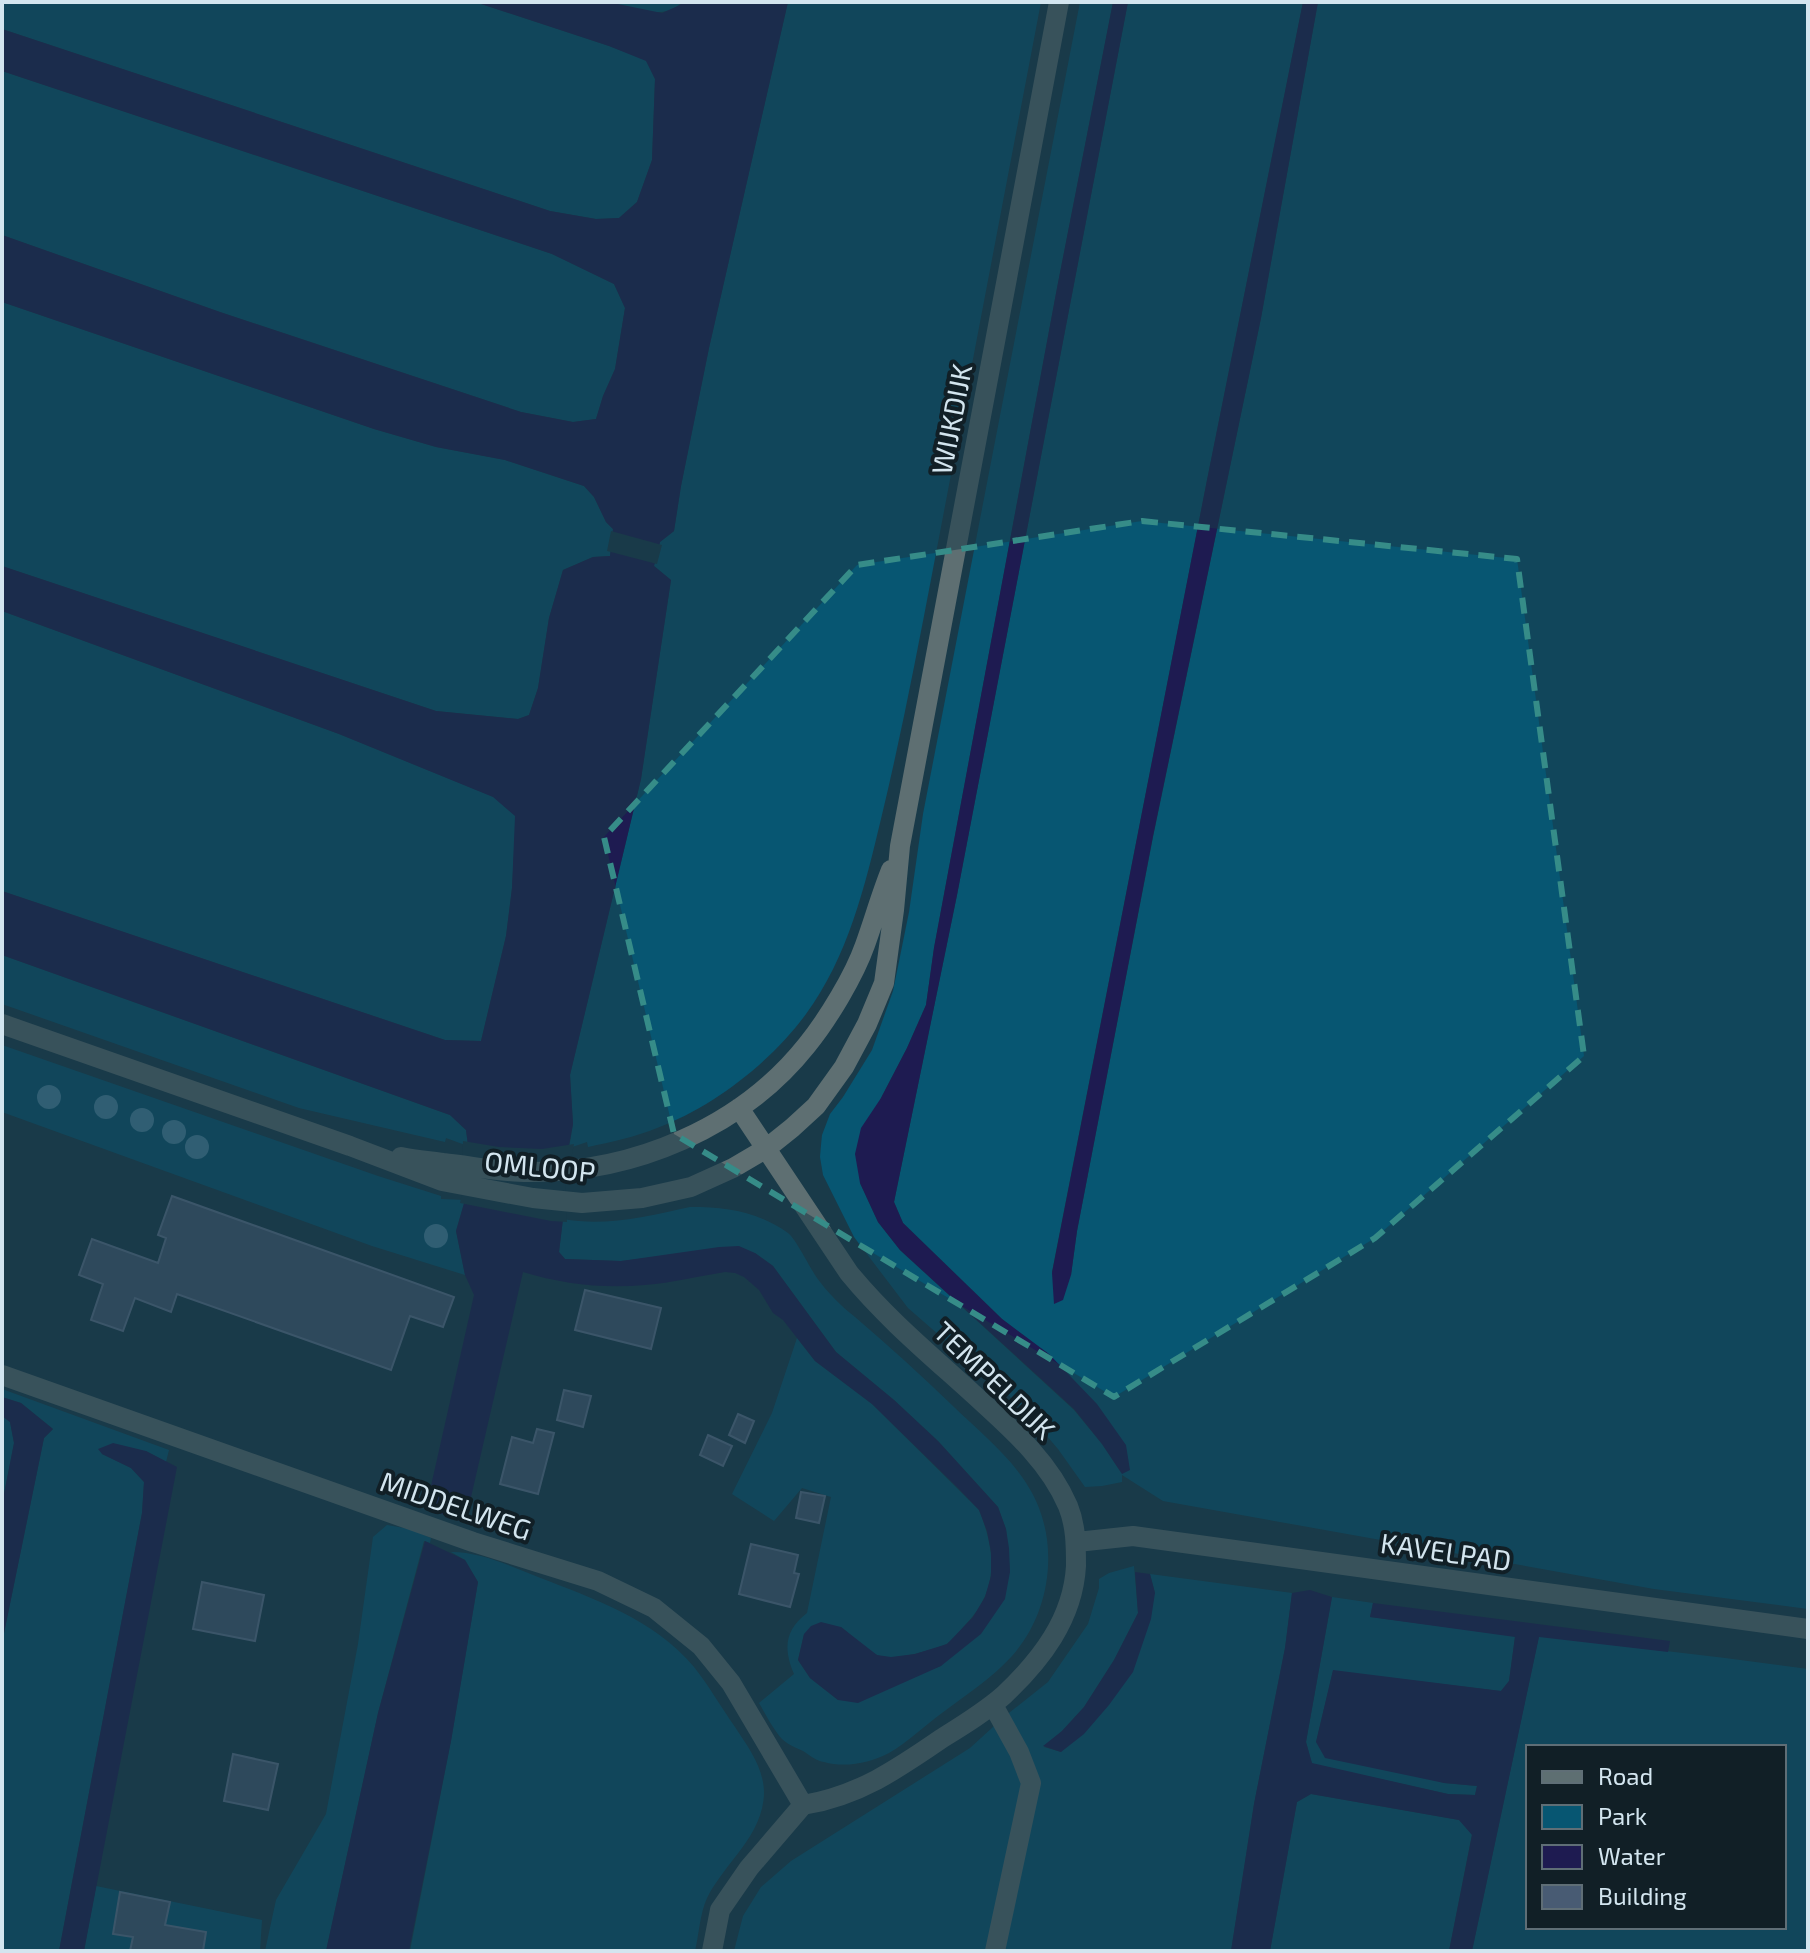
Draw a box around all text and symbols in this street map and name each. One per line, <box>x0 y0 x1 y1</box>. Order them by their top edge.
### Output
street label: WIJKDIJK <box>924 360 978 477</box>
street label: OMLOOP <box>483 1143 597 1189</box>
street label: TEMPELDIJK <box>927 1314 1063 1446</box>
street label: MIDDELWEG <box>376 1463 536 1547</box>
street label: KAVELPAD <box>1378 1525 1514 1577</box>
legend <box>1526 1745 1786 1929</box>
text: Road <box>1598 1761 1653 1790</box>
text: Park <box>1598 1801 1647 1830</box>
text: Water <box>1598 1841 1666 1870</box>
text: Building <box>1598 1881 1687 1910</box>

